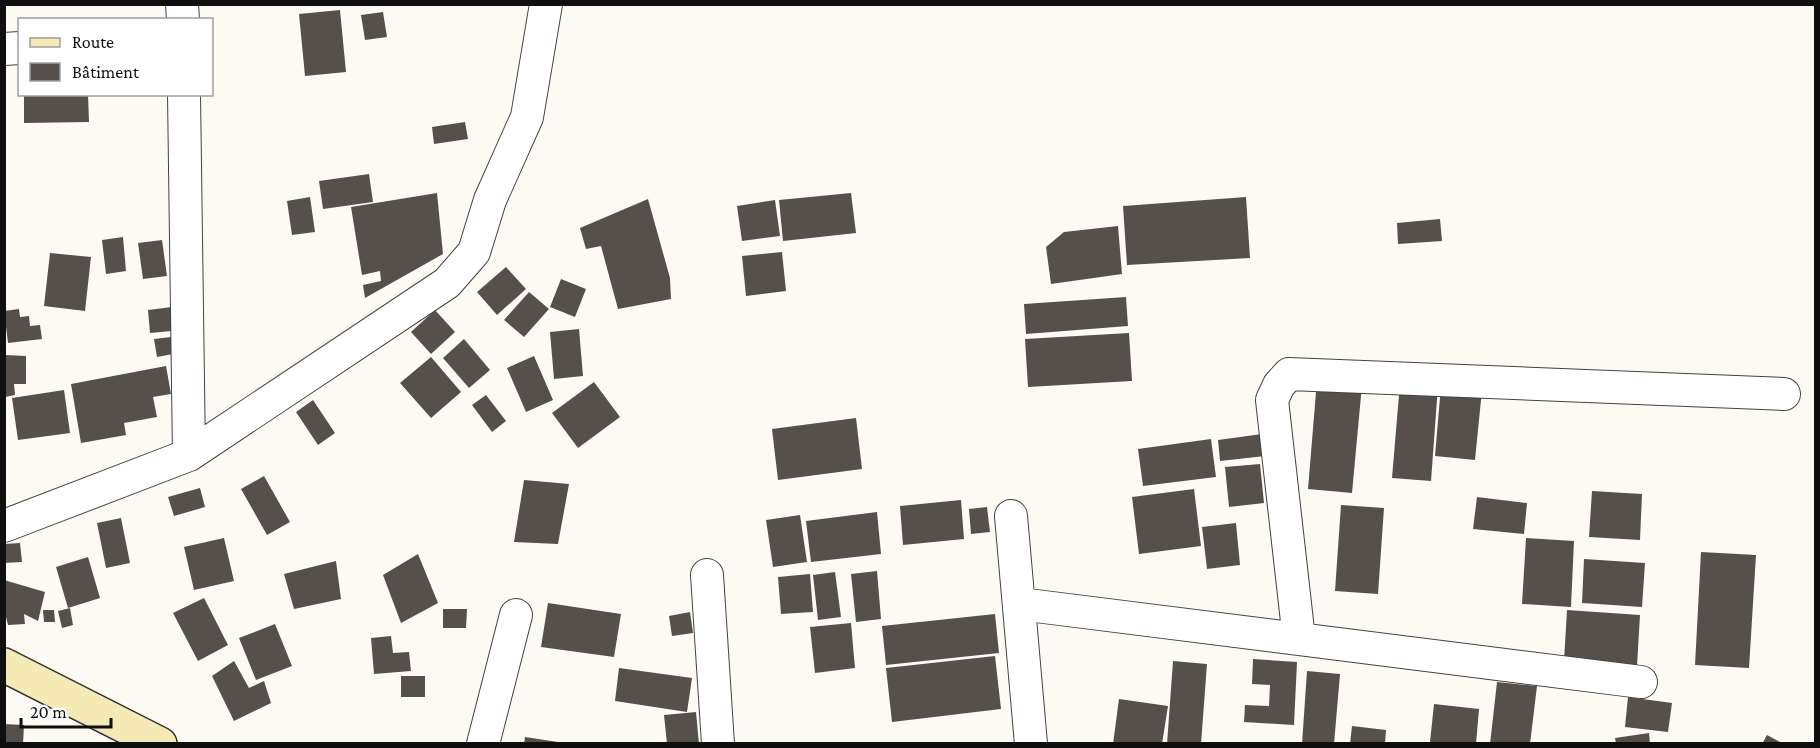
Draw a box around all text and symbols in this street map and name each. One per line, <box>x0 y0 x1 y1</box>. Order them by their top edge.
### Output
legend <box>18 18 213 96</box>
text: Route <box>72 32 114 52</box>
text: Bâtiment <box>72 62 140 82</box>
scale bar <box>21 691 111 729</box>
text: 20 m <box>30 702 67 722</box>

